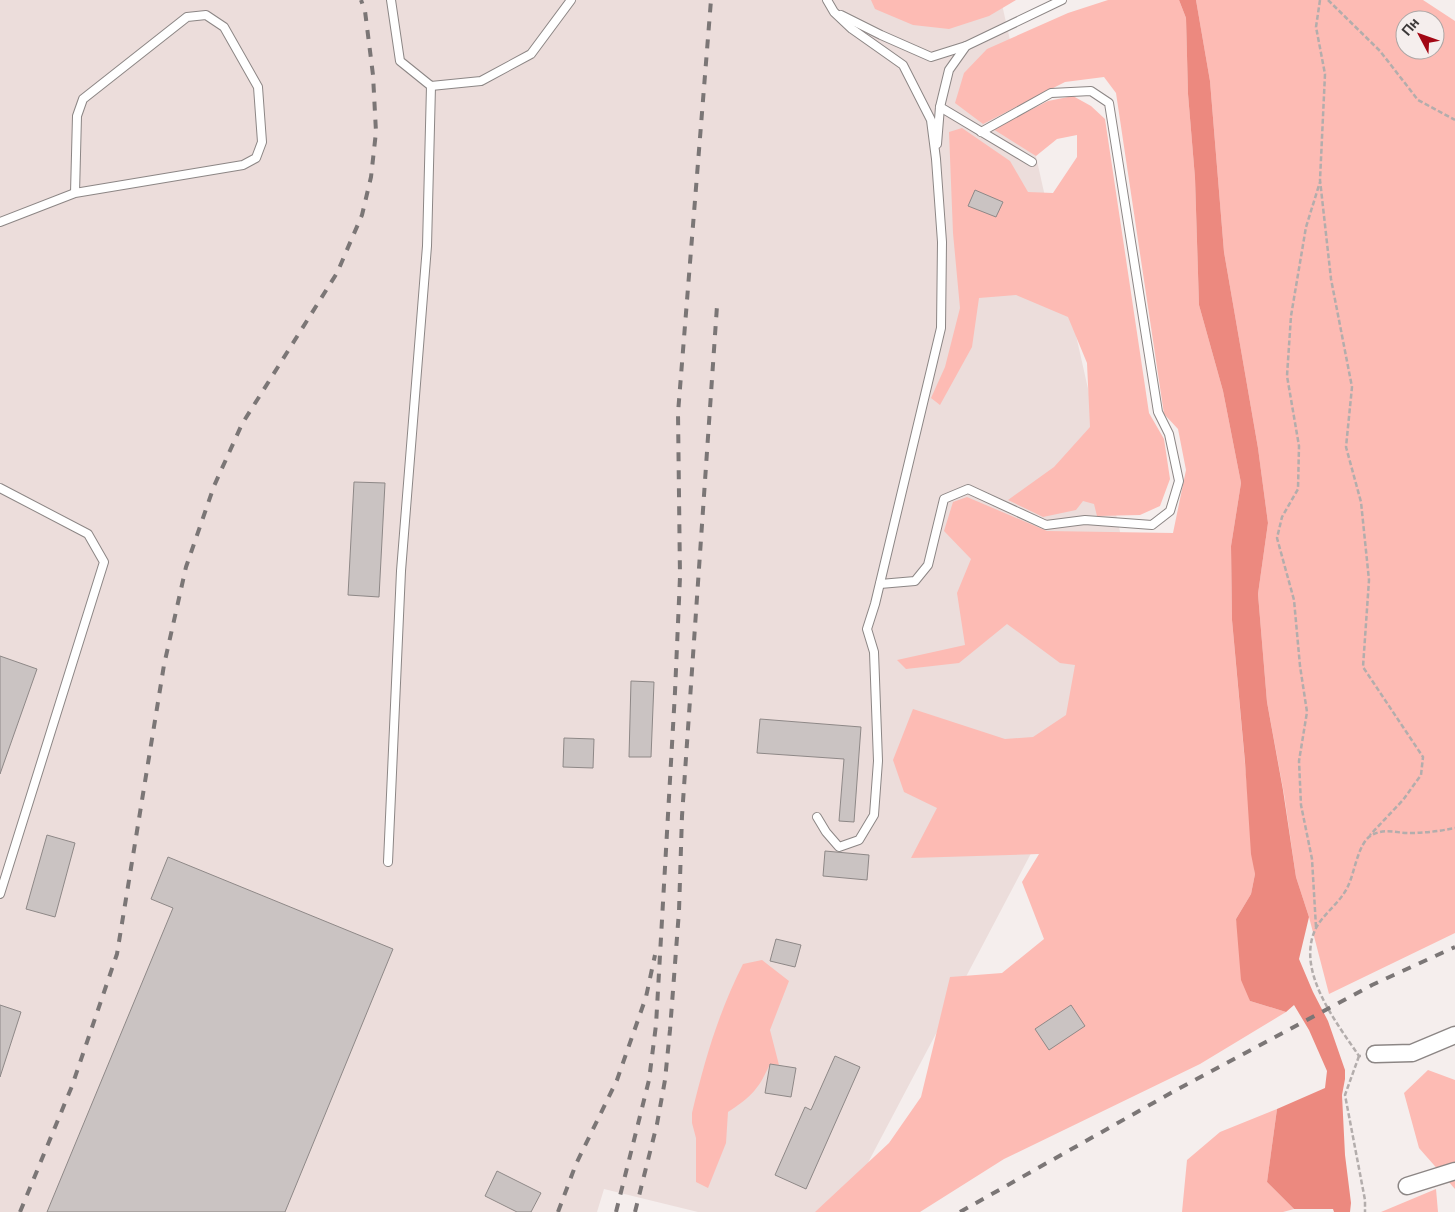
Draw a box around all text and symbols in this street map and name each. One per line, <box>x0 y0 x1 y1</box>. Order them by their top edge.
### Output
north arrow <box>1395 10 1445 60</box>
text: Пн <box>1398 14 1422 39</box>

